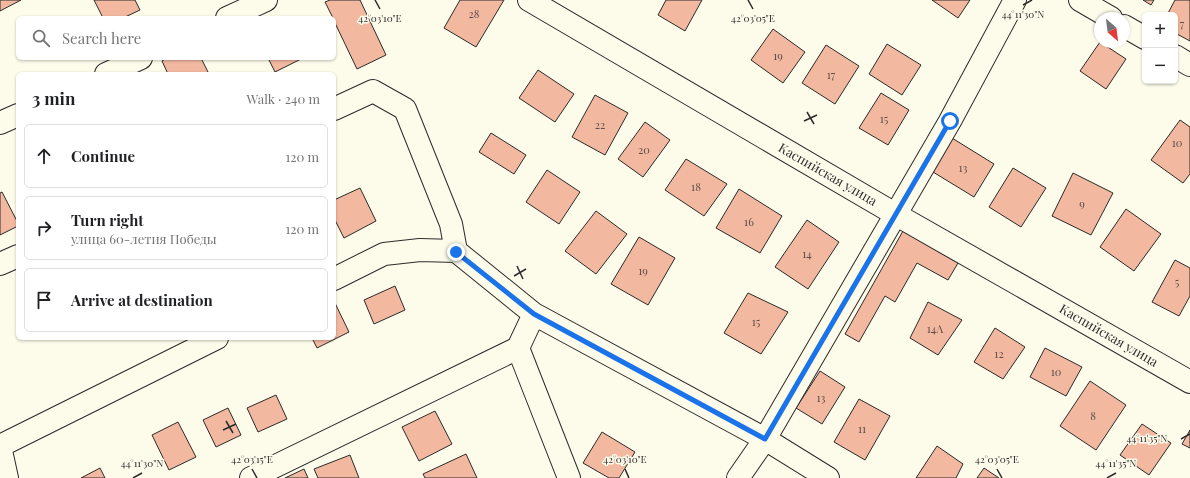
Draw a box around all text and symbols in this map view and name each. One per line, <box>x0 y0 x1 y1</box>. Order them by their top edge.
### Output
house number: 28 <box>469 6 480 21</box>
text: 44°11'30"N <box>1002 7 1044 21</box>
text: 42°03'10"E <box>358 11 402 25</box>
text: 42°03'05"E <box>731 11 775 25</box>
north arrow <box>1094 12 1130 48</box>
map controls <box>1142 12 1178 84</box>
button: + <box>1142 12 1178 48</box>
search box <box>16 16 336 60</box>
house number: 7 <box>1180 16 1185 31</box>
icon: search <box>30 27 52 49</box>
text: Search here <box>62 28 141 48</box>
house number: 19 <box>773 48 783 63</box>
button: − <box>1142 48 1178 84</box>
house number: 17 <box>827 67 836 82</box>
text: 3 min <box>32 87 75 109</box>
text: Walk · 240 m <box>247 90 320 107</box>
house number: 15 <box>880 111 889 126</box>
route start <box>941 112 959 130</box>
house number: 22 <box>595 117 605 132</box>
house number: 10 <box>1172 135 1183 150</box>
street label: Каспийская улица <box>776 138 881 209</box>
house number: 20 <box>638 142 650 157</box>
icon: ahead <box>33 145 55 167</box>
text: Continue <box>71 146 135 166</box>
text: 120 m <box>285 148 319 165</box>
house number: 13 <box>959 160 967 175</box>
house number: 18 <box>691 179 701 194</box>
house number: 9 <box>1079 196 1085 211</box>
text: Turn right <box>71 210 144 230</box>
house number: 16 <box>744 214 754 229</box>
icon: right <box>33 217 55 239</box>
text: 120 m <box>285 220 319 237</box>
text: улица 60-летия Победы <box>71 230 217 247</box>
route end <box>447 243 465 261</box>
house number: 14 <box>802 246 812 261</box>
house number: 19 <box>638 263 648 278</box>
house number: 5 <box>1175 274 1180 289</box>
icon: arrive <box>33 289 55 311</box>
text: Arrive at destination <box>71 290 213 310</box>
street label: Каспийская улица <box>1057 299 1162 370</box>
house number: 15 <box>752 314 761 329</box>
house number: 14А <box>927 321 943 336</box>
house number: 12 <box>994 346 1004 361</box>
house number: 10 <box>1051 364 1062 379</box>
house number: 13 <box>817 390 825 405</box>
house number: 8 <box>1090 408 1096 423</box>
house number: 11 <box>858 421 866 436</box>
text: 44°11'35"N <box>1127 431 1167 445</box>
text: 42°03'15"E <box>231 452 273 466</box>
text: 42°03'10"E <box>603 452 647 466</box>
text: 42°03'05"E <box>975 452 1019 466</box>
text: 44°11'30"N <box>121 456 163 470</box>
text: 44°11'35"N <box>1096 456 1136 470</box>

